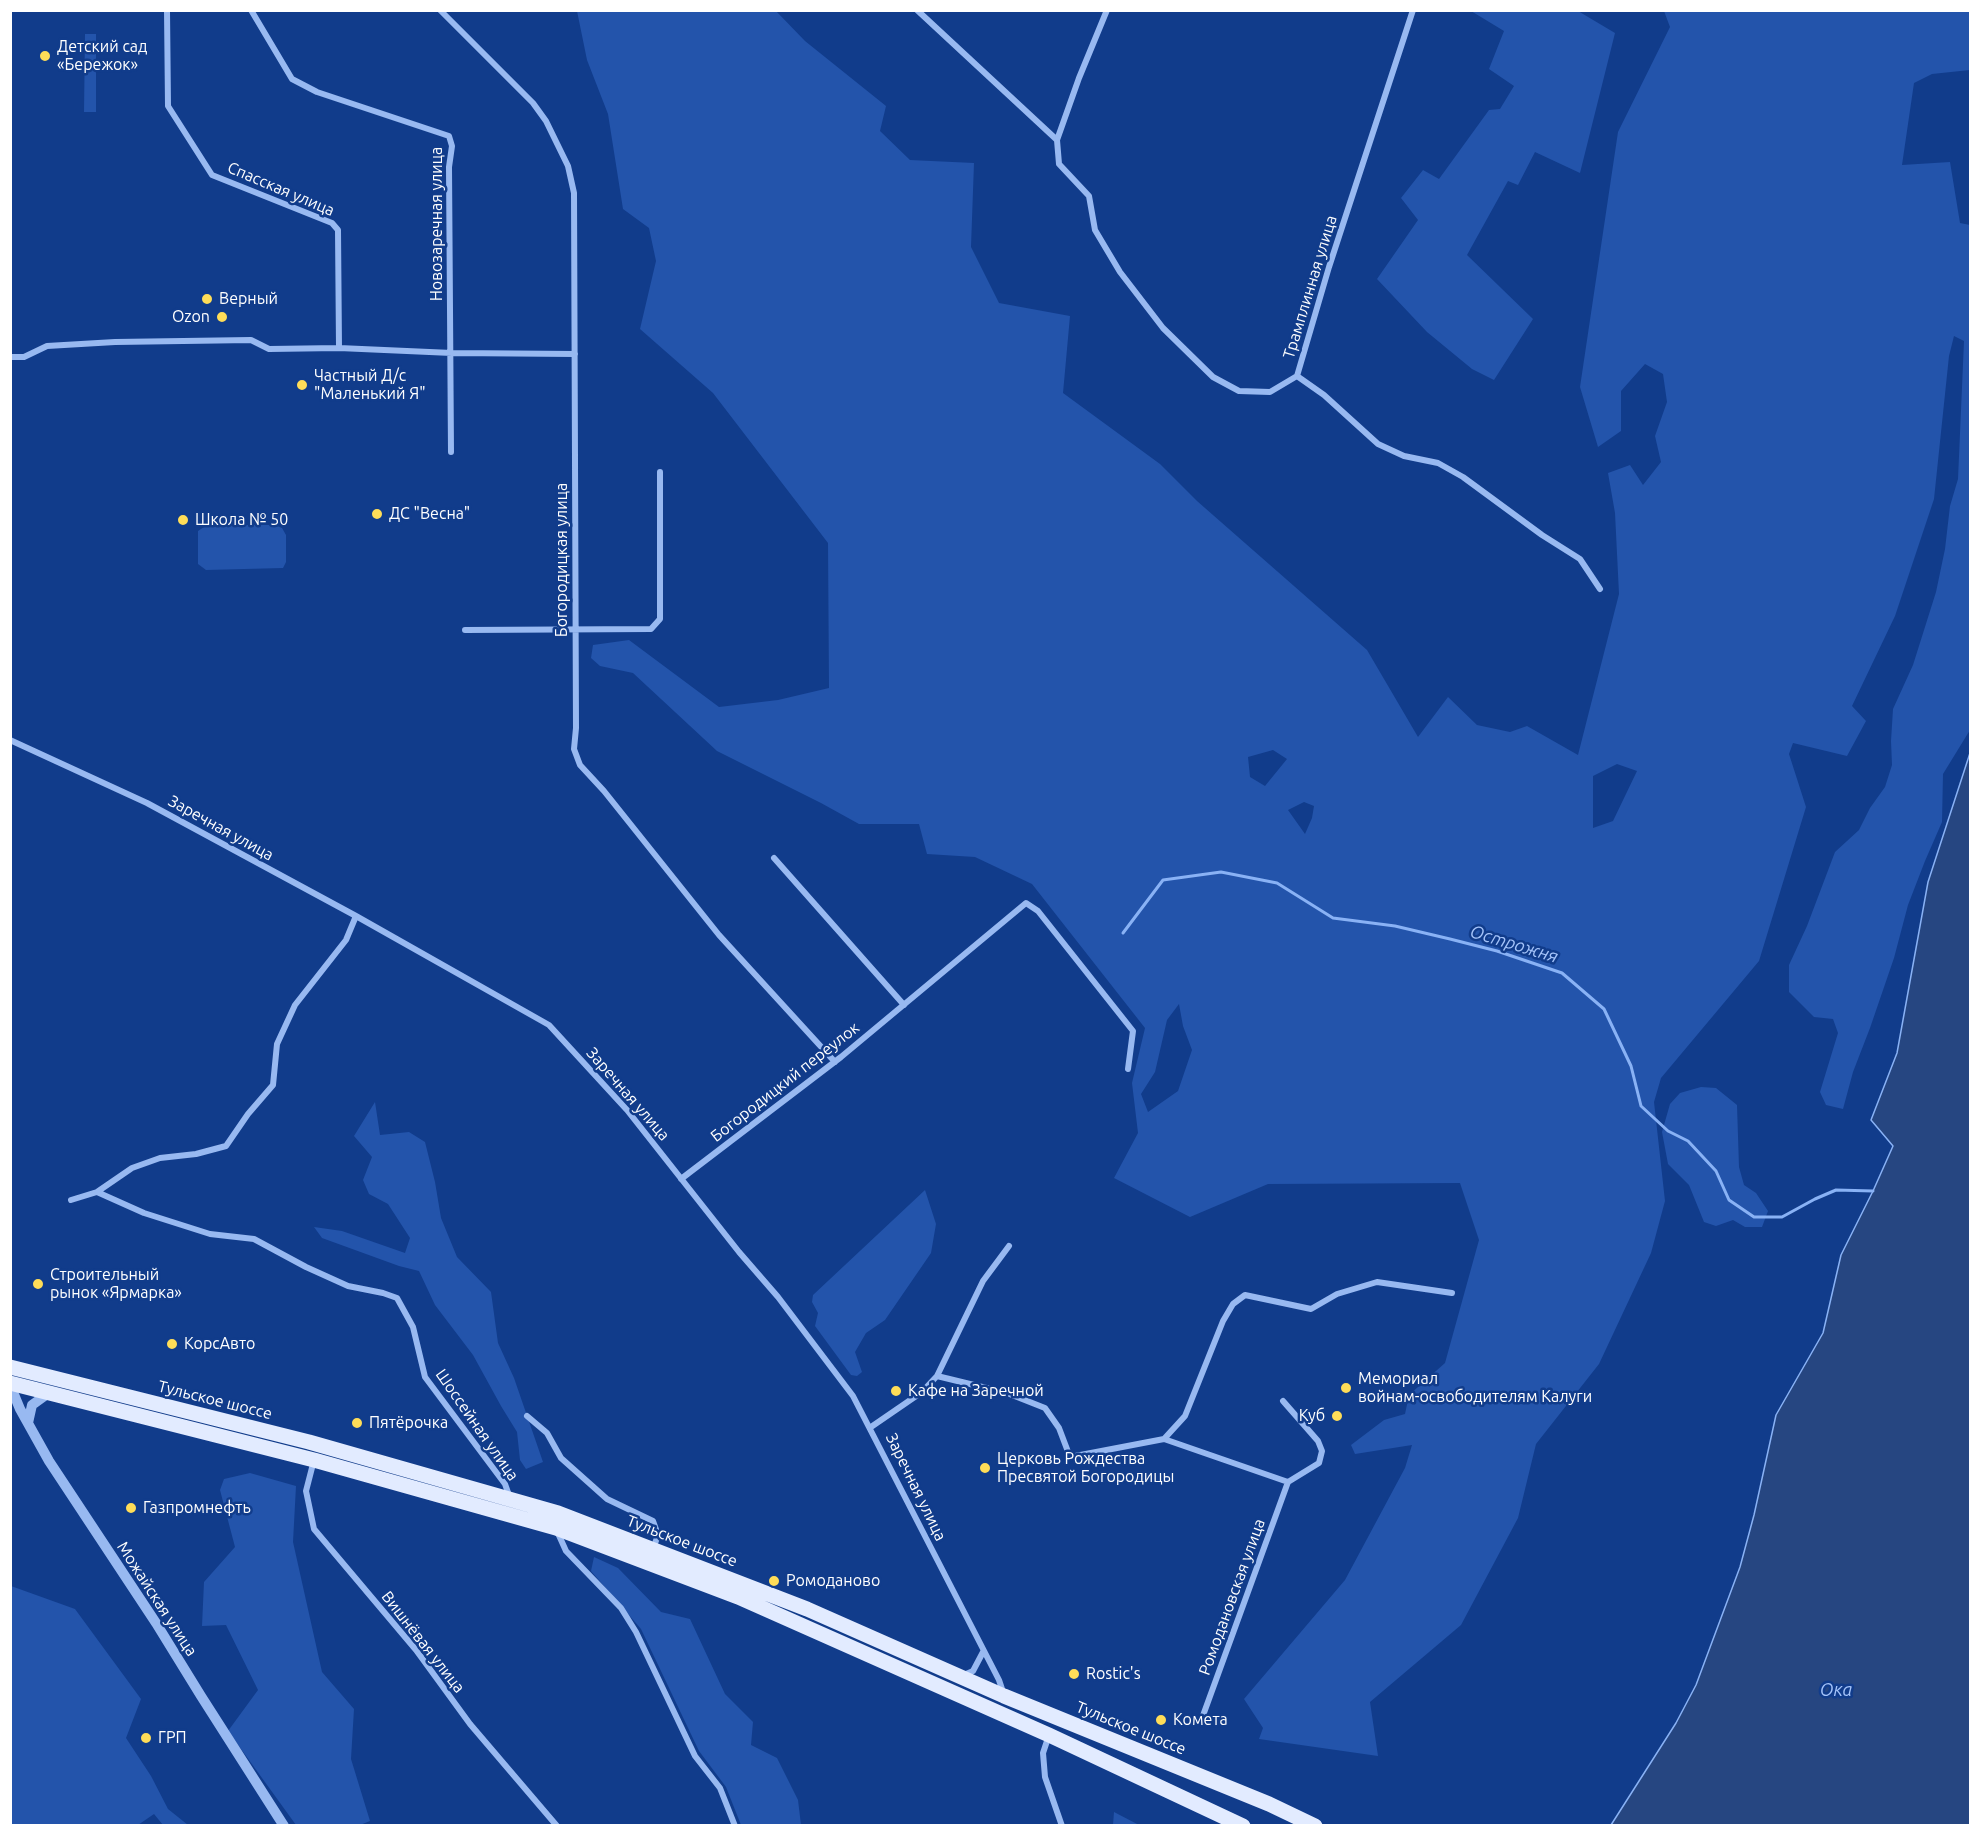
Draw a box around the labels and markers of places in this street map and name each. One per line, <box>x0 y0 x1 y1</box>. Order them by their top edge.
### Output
place label: Детский сад «Бережок» <box>57 37 147 75</box>
marker: Детский сад «Бережок» <box>38 49 52 63</box>
place label: Верный <box>219 289 278 309</box>
marker: Верный <box>200 292 214 306</box>
place label: Ozon <box>172 307 210 327</box>
marker: Ozon <box>215 310 229 324</box>
place label: Частный Д/с "Маленький Я" <box>314 366 426 404</box>
marker: Частный Д/с "Маленький Я" <box>295 378 309 392</box>
place label: ДС "Весна" <box>389 504 470 524</box>
marker: ДС "Весна" <box>370 507 384 521</box>
place label: Школа № 50 <box>195 510 288 530</box>
marker: Школа № 50 <box>176 513 190 527</box>
place label: Строительный рынок «Ярмарка» <box>50 1265 182 1303</box>
marker: Строительный рынок «Ярмарка» <box>31 1277 45 1291</box>
place label: КорсАвто <box>184 1334 255 1354</box>
marker: КорсАвто <box>165 1337 179 1351</box>
place label: Мемориал войнам-освободителям Калуги <box>1358 1369 1592 1407</box>
place label: Кафе на Заречной <box>908 1381 1044 1401</box>
marker: Мемориал войнам-освободителям Калуги <box>1339 1381 1353 1395</box>
marker: Кафе на Заречной <box>889 1384 903 1398</box>
place label: Куб <box>1299 1406 1325 1426</box>
marker: Куб <box>1330 1409 1344 1423</box>
place label: Пятёрочка <box>369 1413 448 1433</box>
marker: Пятёрочка <box>350 1416 364 1430</box>
place label: Церковь Рождества Пресвятой Богородицы <box>997 1449 1175 1487</box>
marker: Церковь Рождества Пресвятой Богородицы <box>978 1461 992 1475</box>
place label: Газпромнефть <box>143 1498 251 1518</box>
marker: Газпромнефть <box>124 1501 138 1515</box>
place label: Ромоданово <box>786 1571 880 1591</box>
marker: Ромоданово <box>767 1574 781 1588</box>
place label: Rostic's <box>1086 1664 1141 1684</box>
marker: Rostic's <box>1067 1667 1081 1681</box>
place label: Комета <box>1173 1710 1228 1730</box>
marker: Комета <box>1154 1713 1168 1727</box>
place label: ГРП <box>158 1728 187 1748</box>
marker: ГРП <box>139 1731 153 1745</box>

